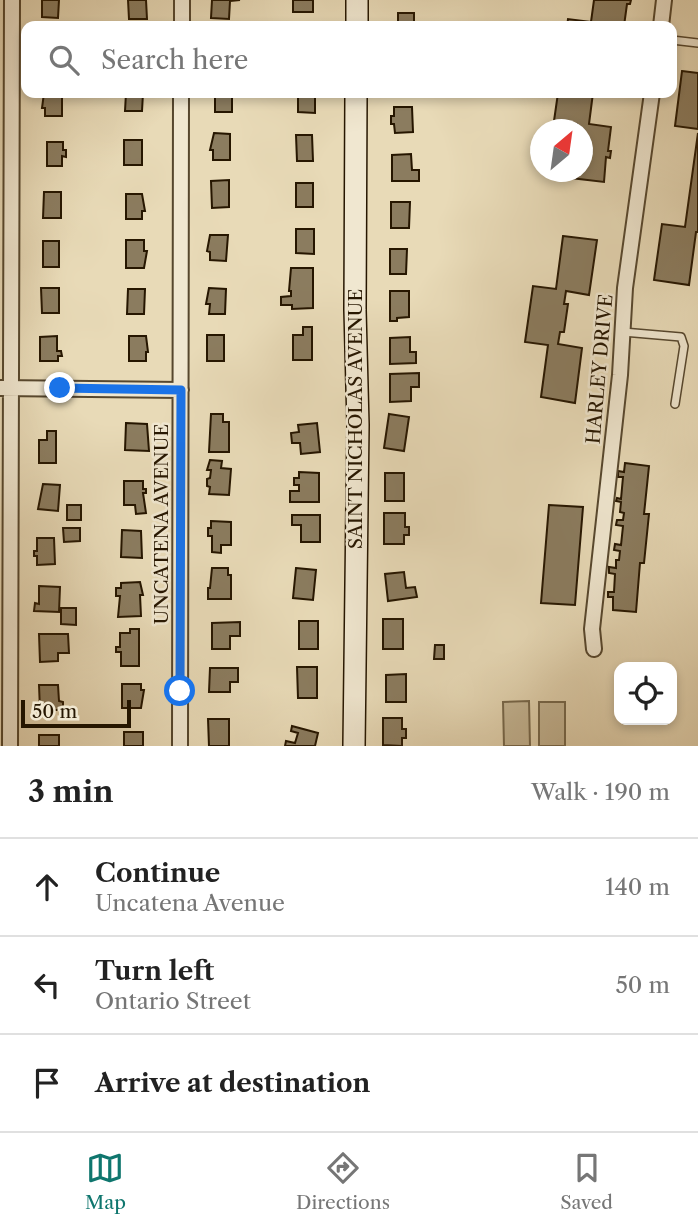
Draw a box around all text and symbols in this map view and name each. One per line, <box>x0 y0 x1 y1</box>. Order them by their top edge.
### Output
search box <box>21 21 677 98</box>
icon: search <box>45 41 83 79</box>
text: Search here <box>101 44 248 76</box>
north arrow <box>530 119 593 182</box>
street label: SAINT NICHOLAS AVENUE <box>344 289 367 549</box>
street label: HARLEY DRIVE <box>581 293 618 445</box>
route end <box>44 372 75 403</box>
street label: UNCATENA AVENUE <box>150 424 173 624</box>
map controls <box>614 662 677 725</box>
button: locate <box>614 662 677 725</box>
route start <box>164 675 195 706</box>
scale bar <box>21 697 131 729</box>
text: 50 m <box>32 700 77 723</box>
text: 3 min <box>28 773 114 810</box>
text: Walk · 190 m <box>531 778 670 806</box>
text: Continue <box>95 857 220 889</box>
icon: ahead <box>28 868 66 906</box>
text: 140 m <box>605 873 670 901</box>
text: Uncatena Avenue <box>95 889 285 917</box>
text: Turn left <box>95 955 214 987</box>
icon: left <box>28 966 66 1004</box>
text: 50 m <box>615 971 670 999</box>
text: Ontario Street <box>95 987 251 1015</box>
icon: arrive <box>28 1064 66 1102</box>
text: Arrive at destination <box>95 1067 370 1099</box>
tab: Map <box>85 1149 126 1214</box>
tab: Directions <box>296 1149 390 1214</box>
tab: Saved <box>560 1149 613 1214</box>

